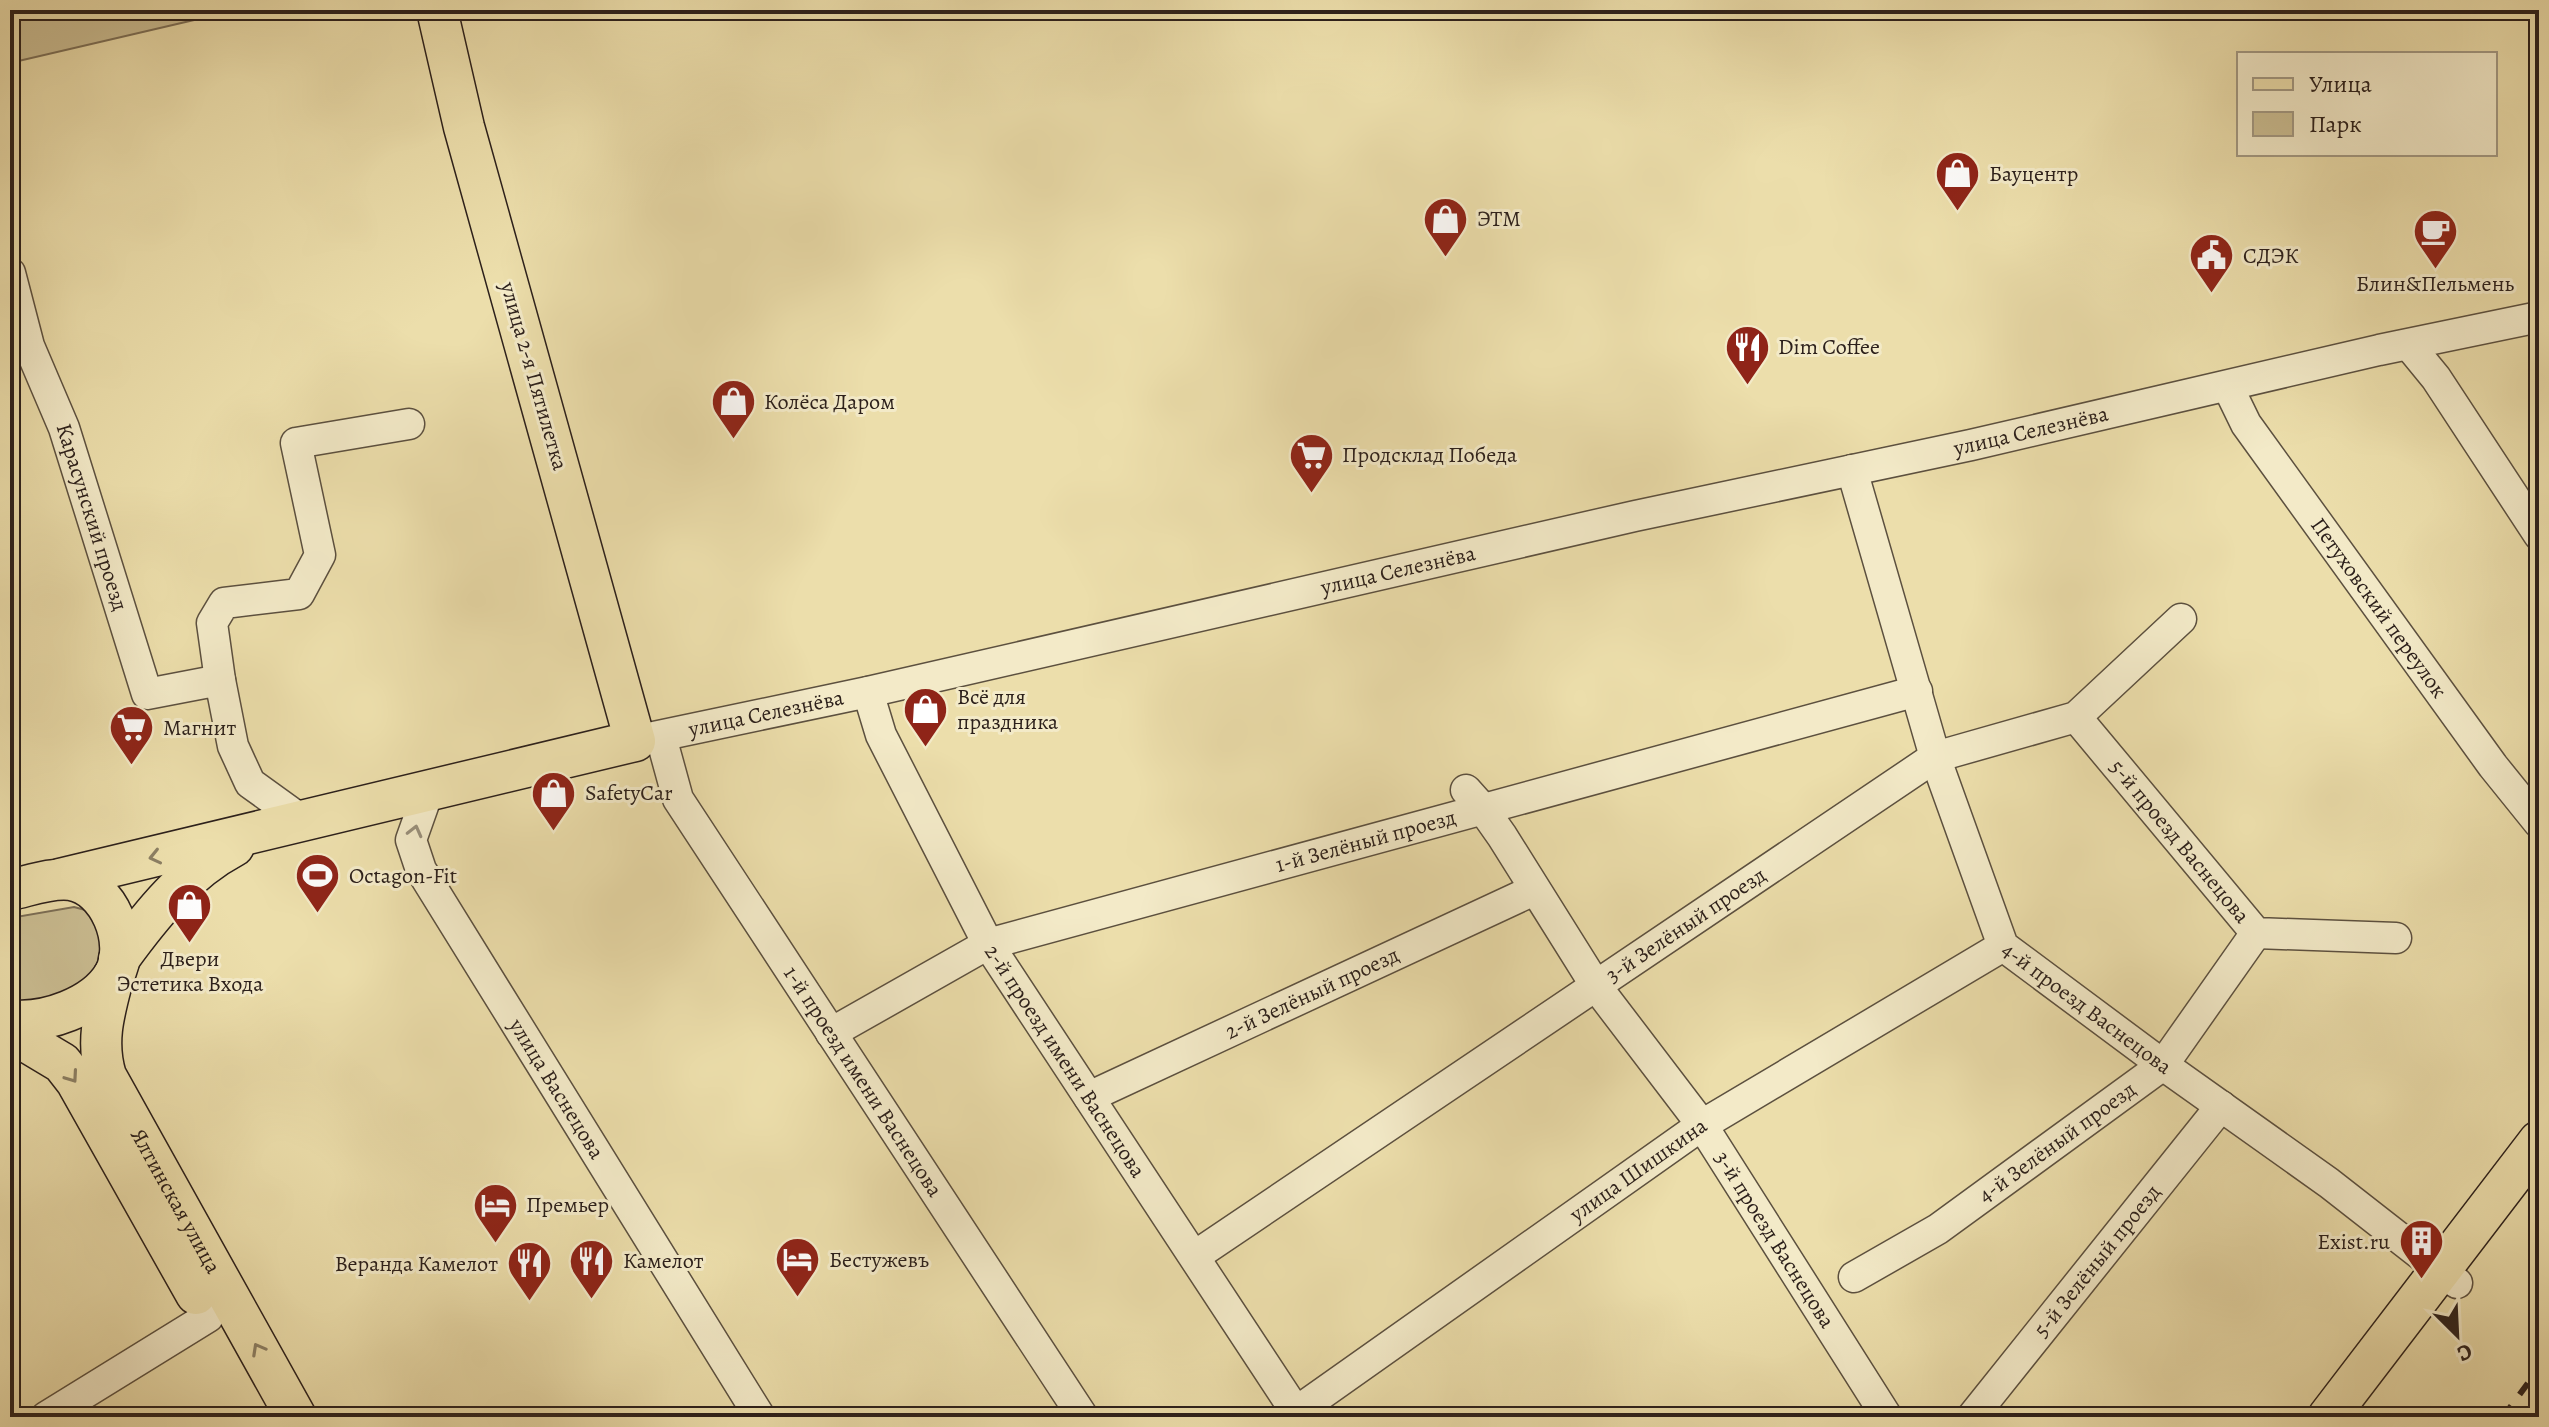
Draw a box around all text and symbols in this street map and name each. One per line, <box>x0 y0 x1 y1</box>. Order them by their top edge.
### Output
legend <box>2237 52 2497 156</box>
text: Улица <box>2309 68 2372 100</box>
text: Парк <box>2309 108 2362 140</box>
shop icon: Бауцентр <box>1934 150 1982 213</box>
place label: Бауцентр <box>1989 159 2078 189</box>
shop icon: ЭТМ <box>1422 195 1470 258</box>
place label: ЭТМ <box>1477 204 1521 234</box>
cafe icon: Блин&Пельмень <box>2411 207 2459 270</box>
public building icon: СДЭК <box>2188 232 2236 295</box>
place label: СДЭК <box>2243 241 2298 271</box>
place label: Блин&Пельмень <box>2356 269 2514 299</box>
street label: улица 2-я Пятилетка <box>492 277 575 475</box>
restaurant icon: Dim Coffee <box>1723 323 1771 386</box>
place label: Dim Coffee <box>1778 332 1880 362</box>
shop icon: Колёса Даром <box>709 378 757 441</box>
place label: Колёса Даром <box>764 387 895 417</box>
street label: улица Селезнёва <box>1950 398 2112 463</box>
street label: Карасунский проезд <box>49 420 135 615</box>
supermarket icon: Продсклад Победа <box>1287 431 1335 494</box>
place label: Продсклад Победа <box>1342 440 1518 470</box>
street label: Петуховский переулок <box>2304 512 2454 704</box>
street label: улица Селезнёва <box>1317 538 1479 603</box>
street label: улица Селезнёва <box>685 682 847 745</box>
place label: Всё для праздника <box>957 682 1059 737</box>
shop icon: Всё для праздника <box>902 686 950 749</box>
supermarket icon: Магнит <box>108 704 156 767</box>
place label: Магнит <box>163 713 236 743</box>
street label: 5-й проезд Васнецова <box>2103 753 2257 930</box>
shop icon: SafetyCar <box>530 769 578 832</box>
place label: SafetyCar <box>585 778 673 808</box>
street label: 1-й Зелёный проезд <box>1272 802 1460 880</box>
one-way arrow <box>406 825 423 838</box>
one-way arrow <box>149 848 163 865</box>
sports icon: Octagon-Fit <box>294 852 342 915</box>
street label: 3-й Зелёный проезд <box>1600 860 1772 990</box>
place label: Octagon-Fit <box>349 861 457 891</box>
shop icon: Двери Эстетика Входа <box>166 882 214 945</box>
street label: 4-й проезд Васнецова <box>1995 935 2179 1082</box>
street label: 2-й проезд имени Васнецова <box>977 939 1153 1184</box>
street label: 2-й Зелёный проезд <box>1220 940 1404 1047</box>
place label: Двери Эстетика Входа <box>117 944 264 999</box>
street label: 1-й проезд имени Васнецова <box>776 960 950 1204</box>
street label: улица Васнецова <box>501 1012 612 1166</box>
one-way arrow <box>62 1068 77 1083</box>
street label: 4-й Зелёный проезд <box>1972 1075 2142 1210</box>
street label: улица Шишкина <box>1563 1110 1714 1229</box>
street label: Ялтинская улица <box>123 1123 229 1280</box>
street label: 3-й проезд Васнецова <box>1707 1145 1842 1335</box>
street label: 5-й Зелёный проезд <box>2027 1178 2168 1344</box>
hotel icon: Премьер <box>471 1181 519 1244</box>
place label: Премьер <box>526 1190 609 1220</box>
building icon: Exist.ru <box>2397 1218 2445 1281</box>
place label: Exist.ru <box>2317 1227 2390 1257</box>
hotel icon: Бестужевъ <box>774 1236 822 1299</box>
restaurant icon: Камелот <box>568 1237 616 1300</box>
restaurant icon: Веранда Камелот <box>505 1240 553 1303</box>
place label: Бестужевъ <box>829 1245 929 1275</box>
place label: Камелот <box>623 1246 704 1276</box>
place label: Веранда Камелот <box>335 1249 498 1279</box>
north arrow <box>2417 1295 2497 1375</box>
text: С <box>2452 1336 2477 1369</box>
one-way arrow <box>252 1343 268 1358</box>

